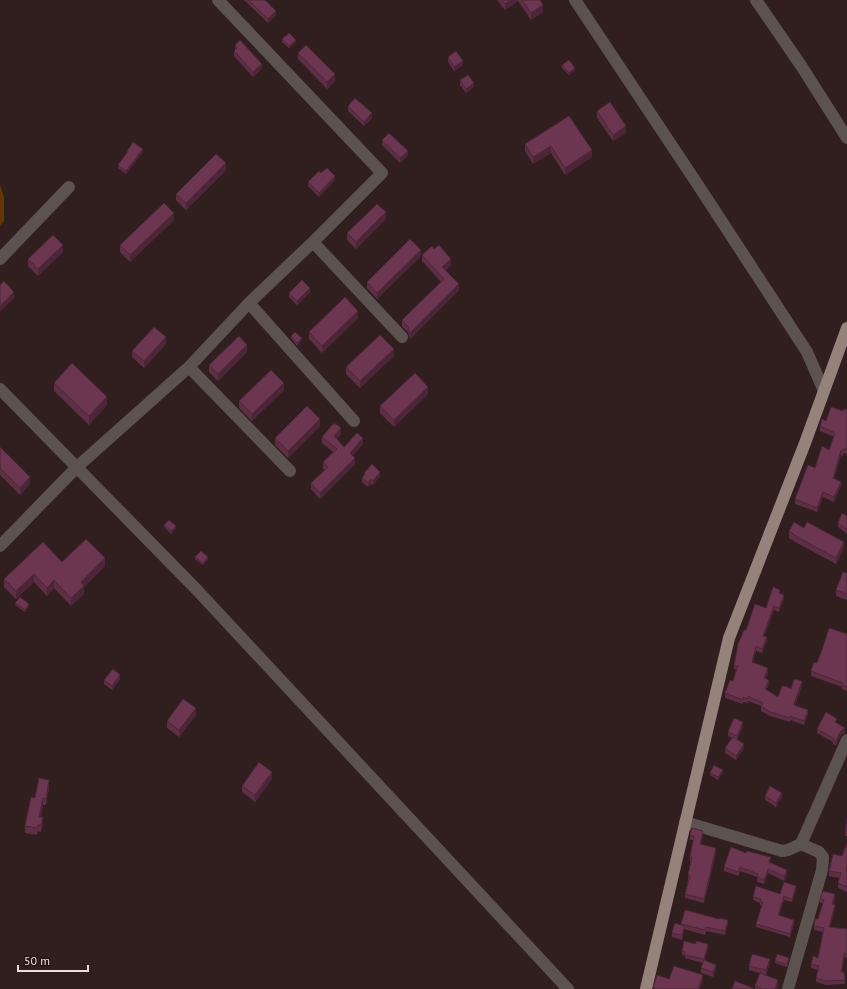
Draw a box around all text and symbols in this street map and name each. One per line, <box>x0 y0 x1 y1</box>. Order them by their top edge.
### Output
scale bar <box>18 947 88 973</box>
text: 50 m <box>24 953 50 968</box>

